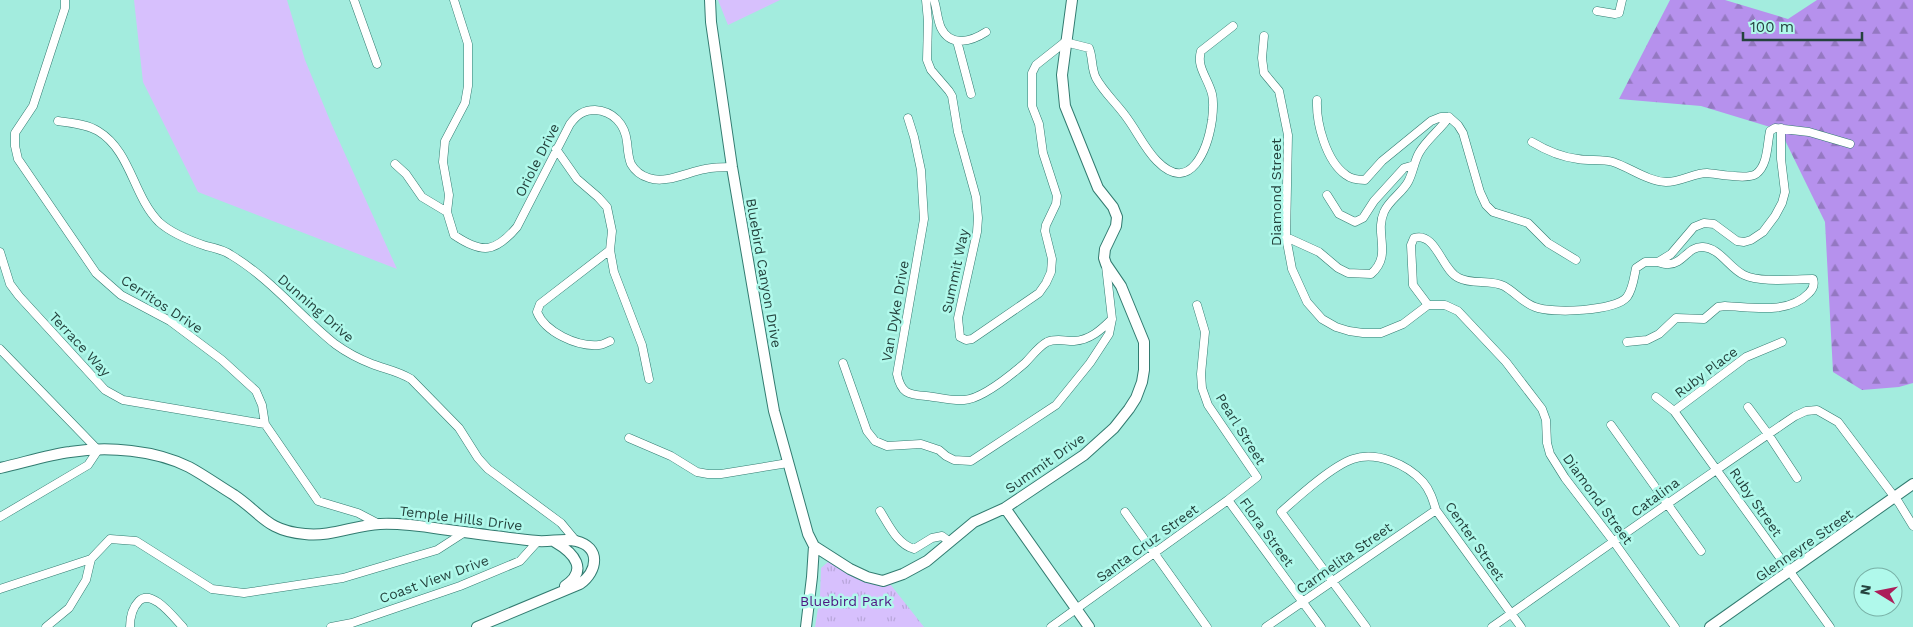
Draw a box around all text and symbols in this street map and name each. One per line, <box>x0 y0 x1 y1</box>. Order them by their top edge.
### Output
scale bar <box>1743 10 1862 42</box>
text: 100 m <box>1750 18 1794 36</box>
street label: Oriole Drive <box>512 121 562 199</box>
street label: Diamond Street <box>1268 138 1284 246</box>
street label: Bluebird Canyon Drive <box>743 197 785 349</box>
street label: Summit Way <box>938 227 972 315</box>
street label: Van Dyke Drive <box>878 259 912 363</box>
street label: Dunning Drive <box>275 271 357 345</box>
street label: Cerritos Drive <box>118 272 206 336</box>
street label: Terrace Way <box>46 309 114 380</box>
street label: Ruby Place <box>1671 343 1741 401</box>
street label: Pearl Street <box>1213 390 1269 468</box>
street label: Summit Drive <box>1002 430 1088 496</box>
street label: Diamond Street <box>1560 451 1636 547</box>
street label: Ruby Street <box>1726 465 1786 540</box>
street label: Catalina <box>1628 474 1682 520</box>
street label: Flora Street <box>1237 494 1297 570</box>
street label: Center Street <box>1442 499 1508 584</box>
street label: Santa Cruz Street <box>1093 501 1201 585</box>
street label: Temple Hills Drive <box>399 503 523 533</box>
street label: Glenneyre Street <box>1752 505 1856 585</box>
street label: Carmelita Street <box>1293 519 1395 597</box>
street label: Coast View Drive <box>377 552 491 606</box>
north arrow <box>1853 567 1903 617</box>
text: N <box>1856 583 1874 596</box>
park label: Bluebird Park <box>800 593 892 609</box>

